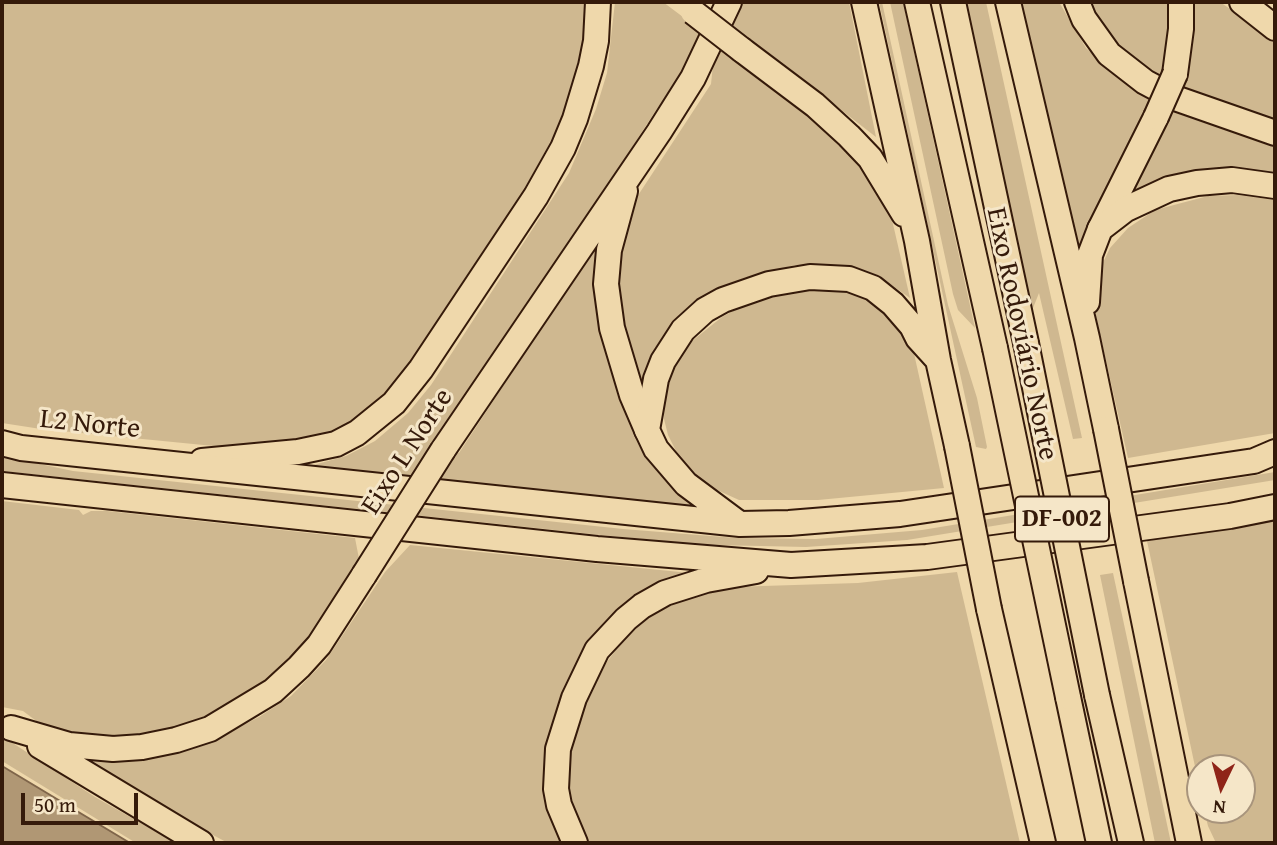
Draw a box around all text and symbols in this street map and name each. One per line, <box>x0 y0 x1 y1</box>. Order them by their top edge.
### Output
street label: Eixo Rodoviário Norte <box>978 205 1064 463</box>
street label: Eixo L Norte <box>355 383 461 521</box>
street label: L2 Norte <box>38 403 142 447</box>
road number: DF-002 <box>1015 496 1109 541</box>
north arrow <box>1186 754 1256 824</box>
scale bar <box>24 778 142 822</box>
text: 50 m <box>34 789 76 820</box>
text: N <box>1212 793 1227 822</box>

